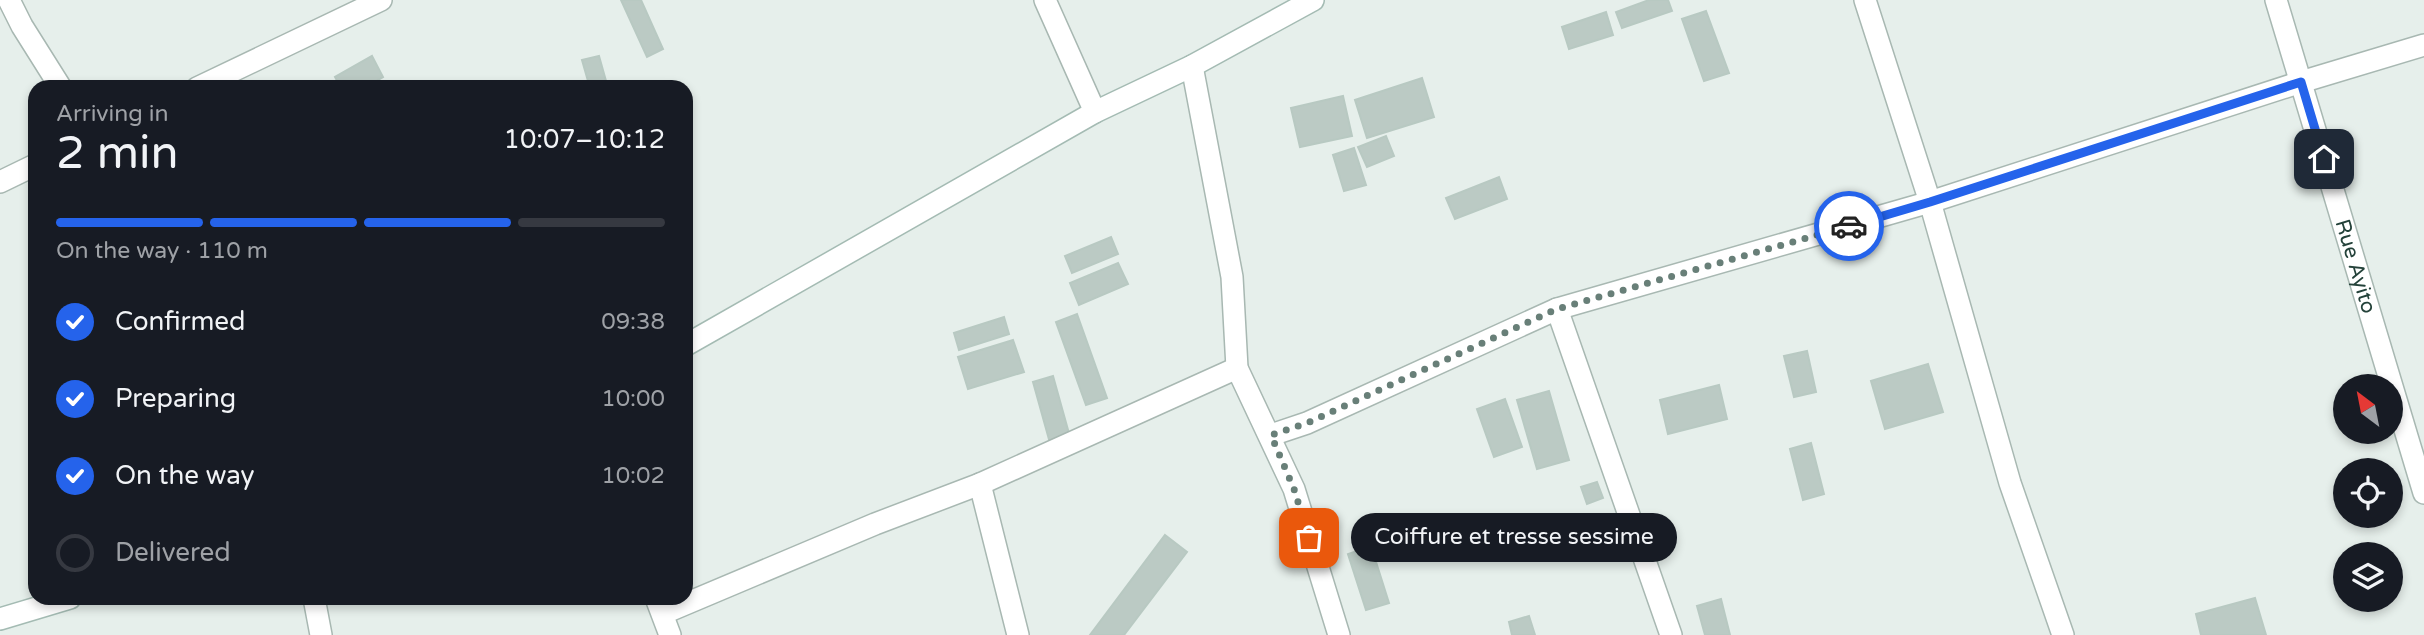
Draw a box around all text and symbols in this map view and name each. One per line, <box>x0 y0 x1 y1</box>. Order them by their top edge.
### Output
text: Arriving in <box>56 100 169 128</box>
text: 10:07–10:12 <box>504 124 665 155</box>
text: 2 min <box>56 126 179 181</box>
pin <box>2294 129 2354 189</box>
icon: home <box>2305 140 2343 178</box>
courier <box>1814 191 1884 261</box>
icon: car <box>1830 207 1868 245</box>
street label: Rue Ayito <box>2330 216 2381 317</box>
text: On the way · 110 m <box>56 237 268 265</box>
icon: check <box>56 303 94 341</box>
text: Confirmed <box>115 306 245 337</box>
text: 09:38 <box>601 308 665 336</box>
north arrow <box>2333 374 2403 444</box>
map controls <box>2333 374 2403 612</box>
icon: check <box>56 380 94 418</box>
text: Preparing <box>115 383 236 414</box>
text: 10:00 <box>601 385 665 413</box>
icon: check <box>56 457 94 495</box>
button: locate <box>2333 458 2403 528</box>
text: On the way <box>115 460 255 491</box>
text: 10:02 <box>601 462 665 490</box>
pin <box>1279 508 1339 568</box>
callout: Coiffure et tresse sessime <box>1351 514 1676 562</box>
icon: bag <box>1290 519 1328 557</box>
text: Coiffure et tresse sessime <box>1374 523 1654 551</box>
text: Delivered <box>115 537 231 568</box>
button: layers <box>2333 542 2403 612</box>

